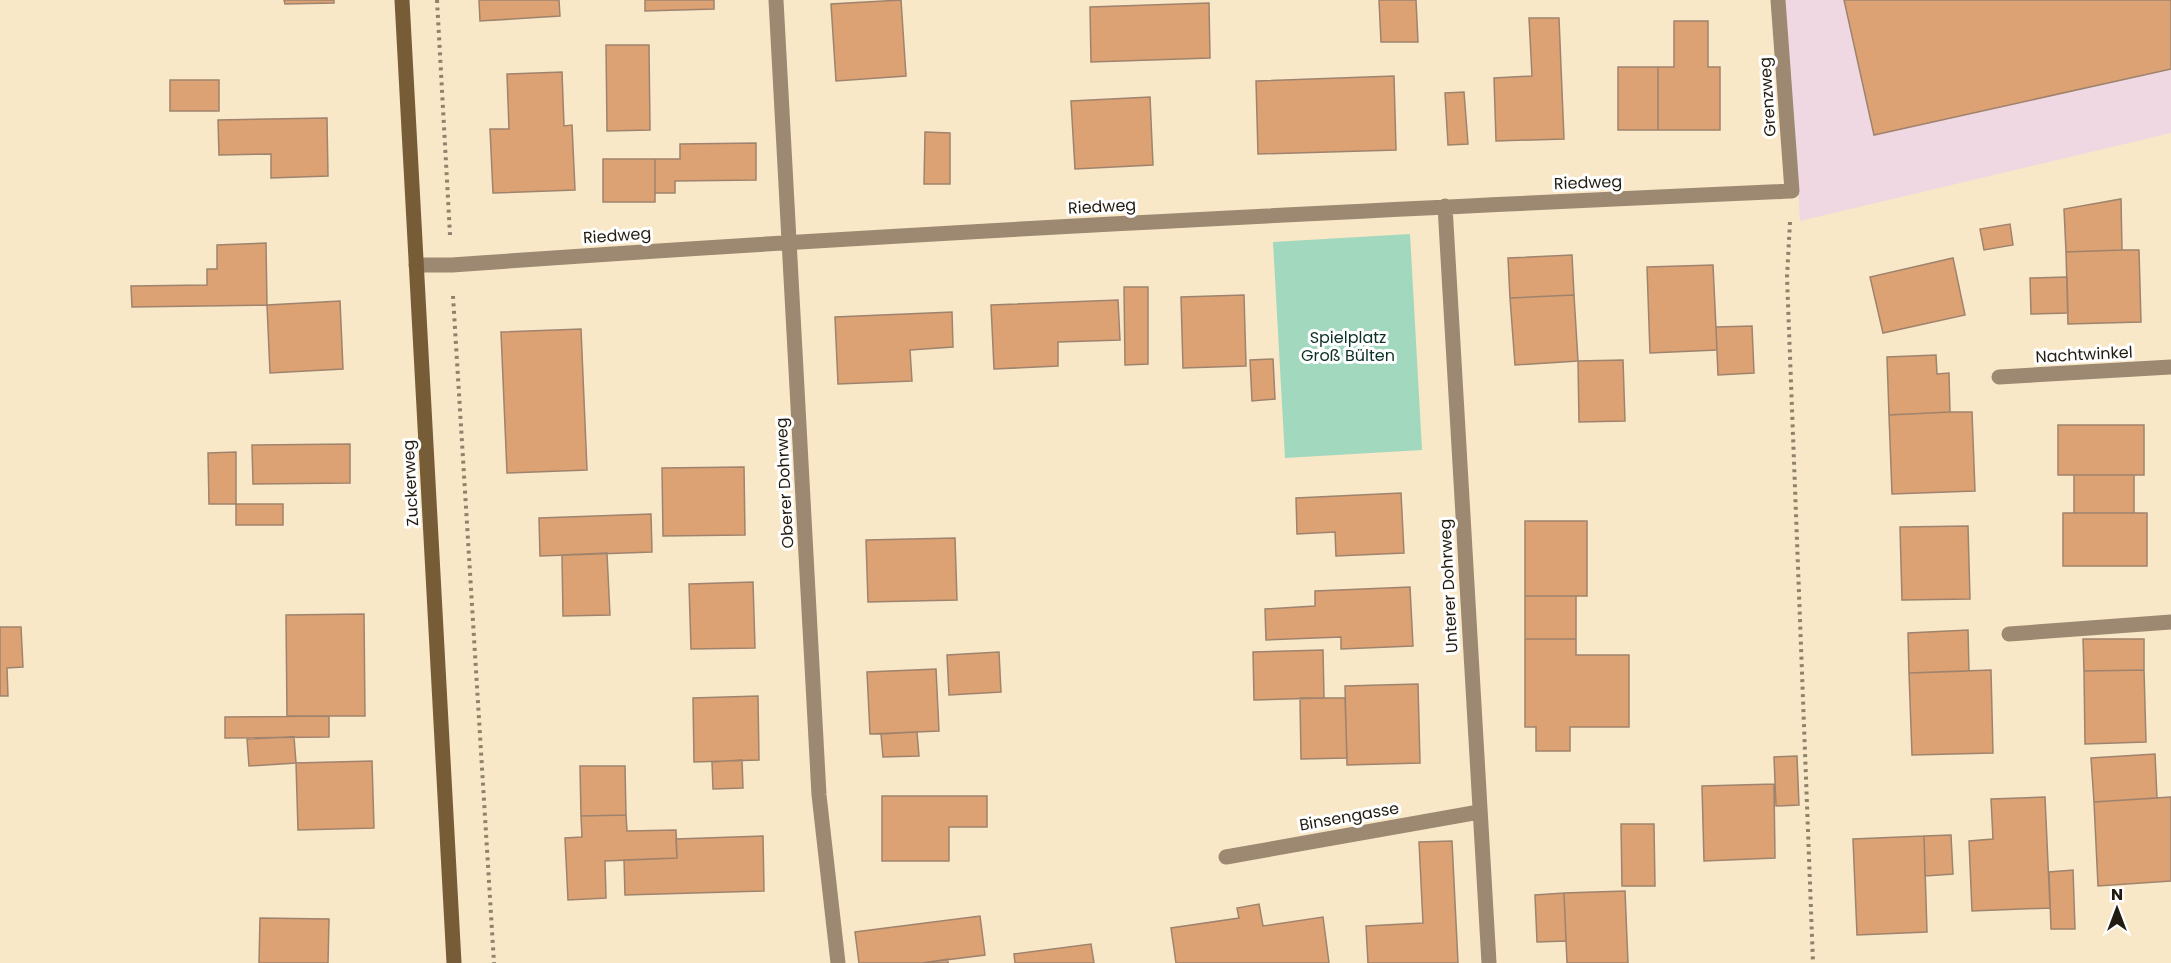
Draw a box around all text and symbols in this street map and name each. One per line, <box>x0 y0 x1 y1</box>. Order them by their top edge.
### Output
street label: Grenzweg <box>1753 56 1782 138</box>
street label: Riedweg <box>1554 170 1623 195</box>
street label: Riedweg <box>1067 193 1137 220</box>
street label: Riedweg <box>582 222 652 249</box>
park label: Spielplatz Groß Bülten <box>1301 326 1395 367</box>
street label: Nachtwinkel <box>2035 340 2133 369</box>
street label: Oberer Dohrweg <box>770 417 799 549</box>
street label: Zuckerweg <box>397 439 424 527</box>
street label: Unterer Dohrweg <box>1433 518 1464 654</box>
street label: Binsengasse <box>1297 796 1401 837</box>
north arrow <box>2087 879 2147 939</box>
text: N <box>2111 883 2123 906</box>

